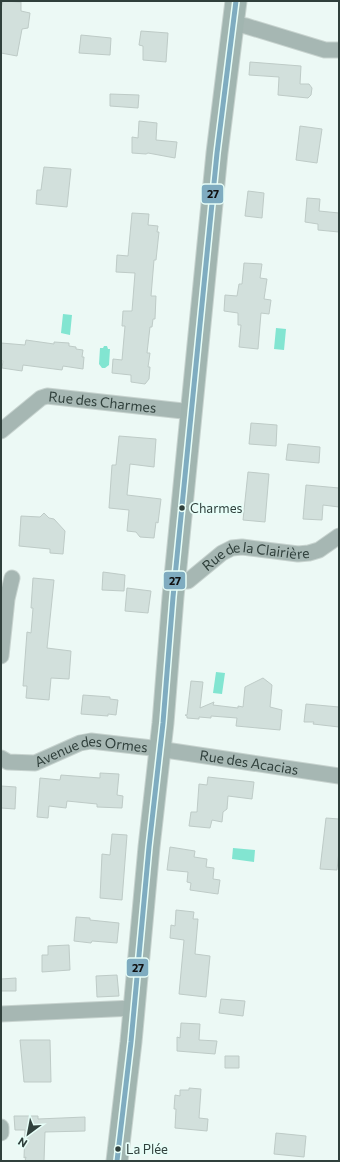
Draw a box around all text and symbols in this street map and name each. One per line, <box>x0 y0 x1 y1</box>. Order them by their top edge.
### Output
line badge: 27 <box>201 184 224 204</box>
text: 27 <box>207 187 219 200</box>
street label: Rue des Charmes <box>48 387 157 416</box>
place label: Charmes <box>190 500 243 516</box>
marker: Charmes <box>177 503 187 513</box>
street label: Rue de la Clairière <box>198 538 310 574</box>
line badge: 27 <box>163 571 186 590</box>
text: 27 <box>169 574 181 587</box>
street label: Avenue des Ormes <box>32 732 149 770</box>
street label: Rue des Acacias <box>199 746 300 778</box>
line badge: 27 <box>126 958 149 977</box>
text: 27 <box>132 961 144 974</box>
north arrow <box>8 1114 48 1154</box>
text: N <box>15 1135 29 1151</box>
place label: La Plée <box>126 1141 168 1157</box>
marker: La Plée <box>113 1144 123 1154</box>

